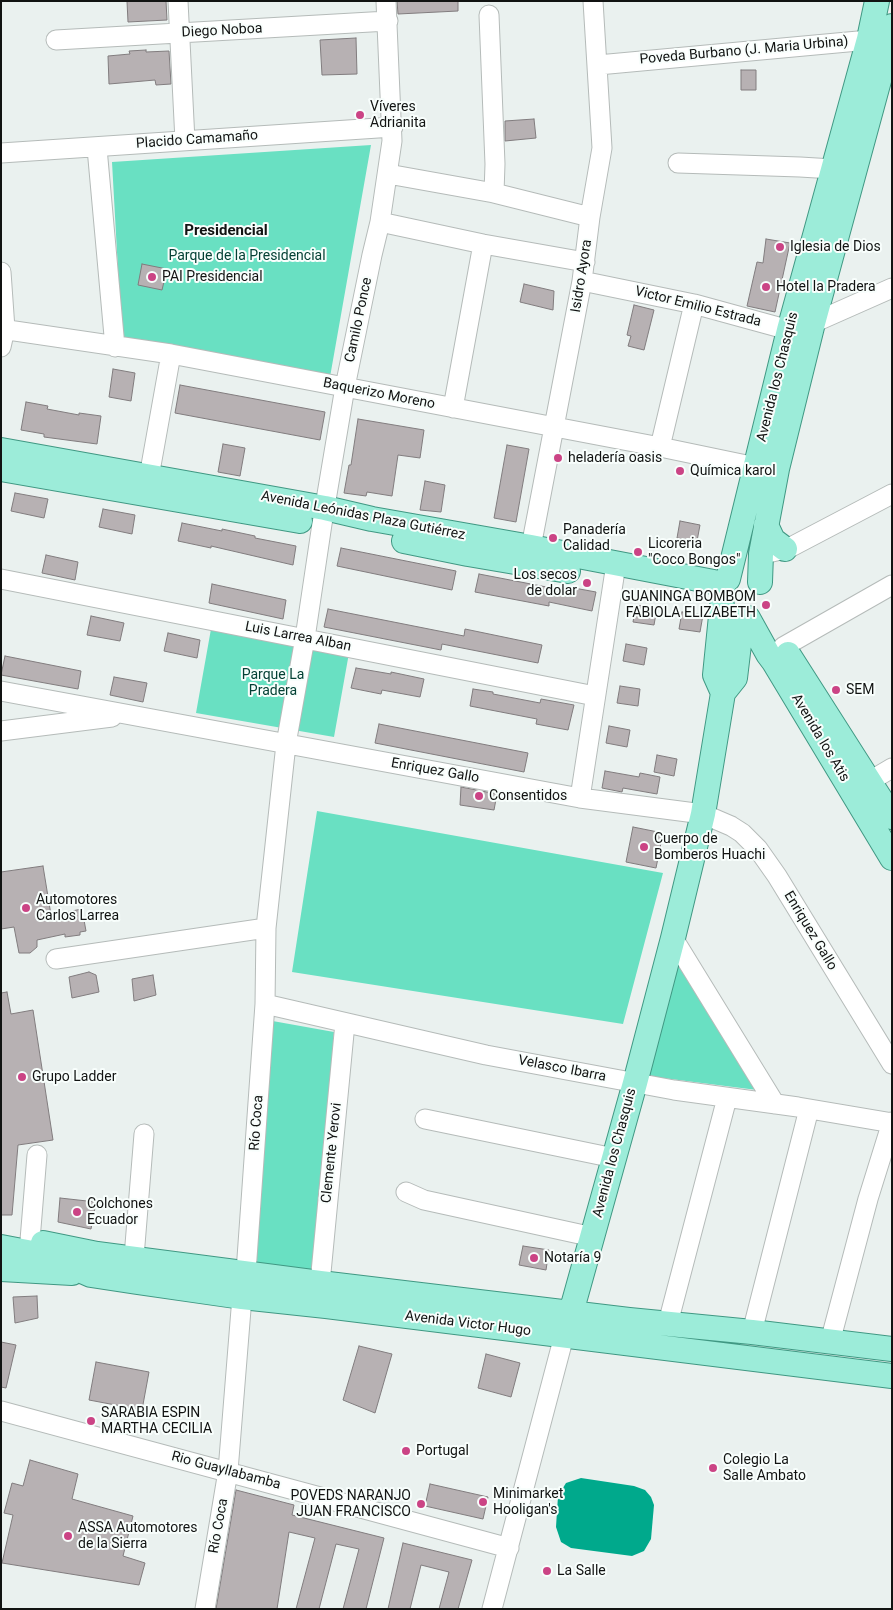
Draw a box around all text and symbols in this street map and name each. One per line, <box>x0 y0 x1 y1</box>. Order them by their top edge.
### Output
street label: Diego Noboa <box>181 20 263 42</box>
street label: Poveda Burbano (J. Maria Urbina) <box>639 33 849 69</box>
place label: Víveres Adrianita <box>370 99 426 132</box>
marker: Víveres Adrianita <box>354 109 366 121</box>
street label: Placido Camamaño <box>135 127 259 153</box>
district label: Presidencial <box>184 222 268 240</box>
street label: Isidro Ayora <box>568 238 596 314</box>
place label: Iglesia de Dios <box>790 239 881 255</box>
marker: Iglesia de Dios <box>774 241 786 253</box>
park label: Parque de la Presidencial <box>168 248 326 264</box>
place label: PAI Presidencial <box>162 269 263 285</box>
marker: PAI Presidencial <box>146 271 158 283</box>
street label: Camilo Ponce <box>342 276 376 364</box>
place label: Hotel la Pradera <box>776 279 876 295</box>
marker: Hotel la Pradera <box>760 281 772 293</box>
street label: Victor Emilio Estrada <box>633 283 763 331</box>
street label: Avenida los Chasquis <box>754 310 802 444</box>
street label: Baquerizo Moreno <box>322 375 436 413</box>
place label: heladería oasis <box>568 450 662 466</box>
marker: heladería oasis <box>552 452 564 464</box>
place label: Química karol <box>690 463 776 479</box>
marker: Química karol <box>674 465 686 477</box>
street label: Avenida Leónidas Plaza Gutiérrez <box>260 488 466 544</box>
place label: Panadería Calidad <box>563 522 626 554</box>
marker: Panadería Calidad <box>547 532 559 544</box>
place label: Licoreria "Coco Bongos" <box>648 536 740 568</box>
marker: Licoreria "Coco Bongos" <box>632 546 644 558</box>
place label: Los secos de dolar <box>514 567 577 600</box>
marker: Los secos de dolar <box>581 577 593 589</box>
place label: GUANINGA BOMBOM FABIOLA ELIZABETH <box>621 589 756 622</box>
marker: GUANINGA BOMBOM FABIOLA ELIZABETH <box>760 599 772 611</box>
street label: Luis Larrea Alban <box>243 618 353 656</box>
park label: Parque La Pradera <box>242 667 304 700</box>
place label: SEM <box>846 682 874 698</box>
marker: SEM <box>830 684 842 696</box>
street label: Avenida los Atis <box>787 691 853 785</box>
street label: Enriquez Gallo <box>390 755 480 787</box>
place label: Consentidos <box>489 788 567 804</box>
marker: Consentidos <box>473 790 485 802</box>
place label: Cuerpo de Bomberos Huachi <box>654 831 765 864</box>
marker: Cuerpo de Bomberos Huachi <box>638 841 650 853</box>
street label: Enriquez Gallo <box>780 888 840 974</box>
place label: Automotores Carlos Larrea <box>36 892 119 924</box>
marker: Automotores Carlos Larrea <box>20 902 32 914</box>
street label: Velasco Ibarra <box>517 1052 607 1086</box>
place label: Grupo Ladder <box>32 1069 116 1085</box>
marker: Grupo Ladder <box>16 1071 28 1083</box>
street label: Avenida los Chasquis <box>590 1087 640 1219</box>
street label: Río Coca <box>247 1095 267 1151</box>
street label: Clemente Yerovi <box>318 1102 346 1204</box>
place label: Colchones Ecuador <box>87 1196 153 1228</box>
marker: Colchones Ecuador <box>71 1206 83 1218</box>
place label: Notaría 9 <box>544 1250 601 1266</box>
marker: Notaría 9 <box>528 1252 540 1264</box>
street label: Avenida Victor Hugo <box>404 1308 532 1340</box>
place label: SARABIA ESPIN MARTHA CECILIA <box>101 1405 212 1438</box>
marker: SARABIA ESPIN MARTHA CECILIA <box>85 1415 97 1427</box>
place label: Portugal <box>416 1443 469 1459</box>
marker: Portugal <box>400 1445 412 1457</box>
street label: Rio Guayllabamba <box>169 1448 283 1494</box>
place label: Colegio La Salle Ambato <box>723 1452 806 1484</box>
marker: Colegio La Salle Ambato <box>707 1462 719 1474</box>
place label: Minimarket Hooligan's <box>493 1486 563 1518</box>
place label: POVEDS NARANJO JUAN FRANCISCO <box>290 1488 411 1520</box>
marker: Minimarket Hooligan's <box>477 1496 489 1508</box>
street label: Río Coca <box>206 1497 232 1555</box>
marker: POVEDS NARANJO JUAN FRANCISCO <box>415 1498 427 1510</box>
place label: ASSA Automotores de la Sierra <box>78 1520 198 1552</box>
marker: ASSA Automotores de la Sierra <box>62 1530 74 1542</box>
place label: La Salle <box>557 1563 606 1579</box>
marker: La Salle <box>541 1565 553 1577</box>

